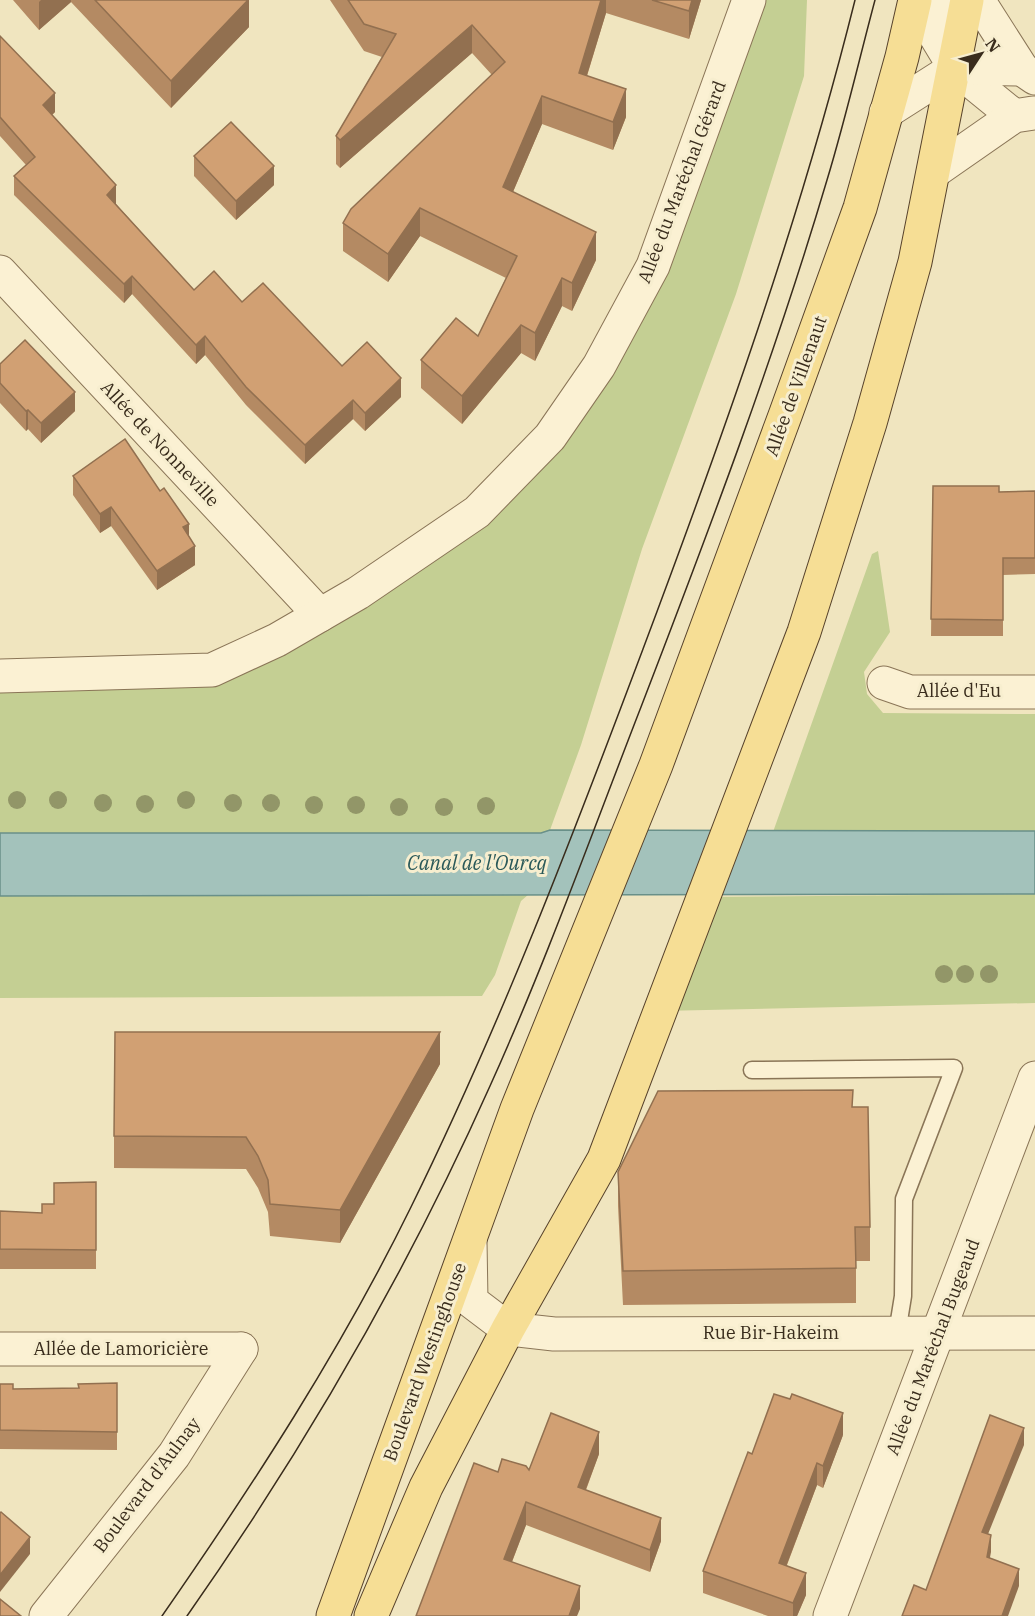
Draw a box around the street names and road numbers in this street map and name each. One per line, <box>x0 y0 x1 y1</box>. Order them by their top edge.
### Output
street label: Allée du Maréchal Gérard <box>632 77 731 286</box>
street label: Allée de Villenaut <box>759 313 832 459</box>
street label: Allée de Nonneville <box>96 376 225 511</box>
street label: Allée d'Eu <box>917 679 1001 702</box>
street label: Allée du Maréchal Bugeaud <box>881 1235 985 1458</box>
street label: Boulevard Westinghouse <box>378 1259 471 1464</box>
street label: Rue Bir-Hakeim <box>703 1321 839 1344</box>
street label: Allée de Lamoricière <box>34 1337 208 1360</box>
street label: Boulevard d'Aulnay <box>88 1412 205 1557</box>

